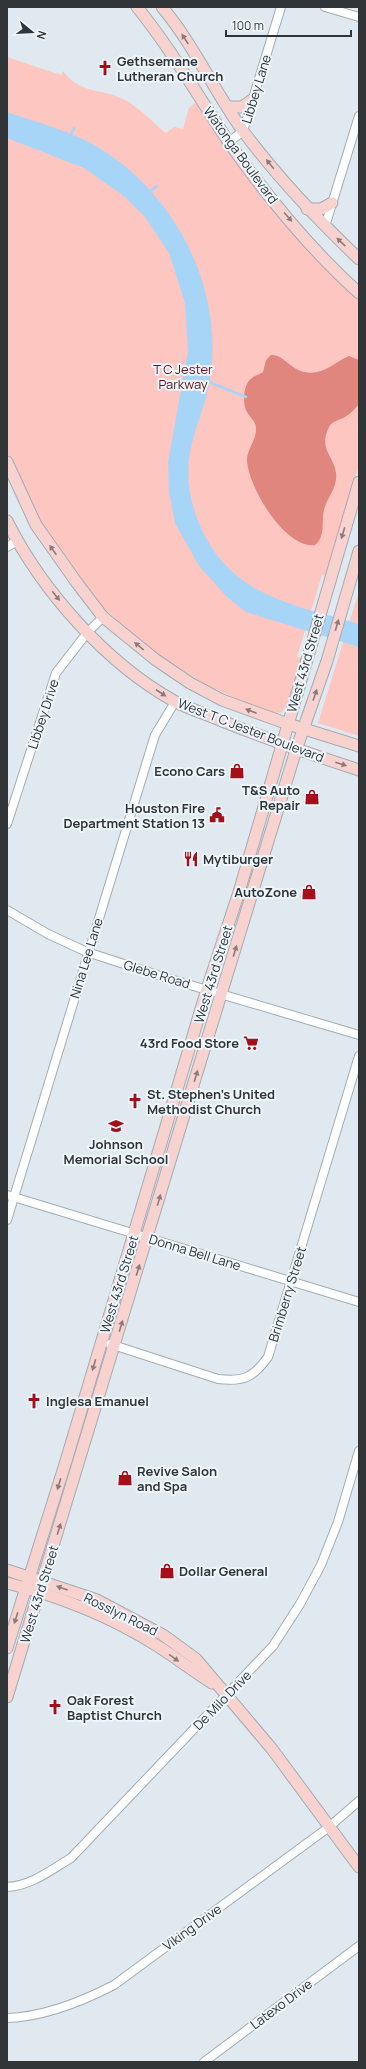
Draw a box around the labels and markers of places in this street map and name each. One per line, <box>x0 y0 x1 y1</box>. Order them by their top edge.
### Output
place label: Gethsemane Lutheran Church <box>117 52 223 85</box>
church icon: Gethsemane Lutheran Church <box>96 59 114 77</box>
place label: Econo Cars <box>154 762 225 780</box>
shop icon: Econo Cars <box>228 762 246 780</box>
place label: T&S Auto Repair <box>242 781 300 814</box>
shop icon: T&S Auto Repair <box>303 788 321 806</box>
place label: Houston Fire Department Station 13 <box>63 799 205 832</box>
public building icon: Houston Fire Department Station 13 <box>208 806 226 824</box>
restaurant icon: Mytiburger <box>182 850 200 868</box>
place label: Mytiburger <box>203 850 273 868</box>
place label: AutoZone <box>234 883 297 901</box>
shop icon: AutoZone <box>300 883 318 901</box>
place label: 43rd Food Store <box>140 1034 239 1052</box>
supermarket icon: 43rd Food Store <box>242 1034 260 1052</box>
place label: St. Stephen's United Methodist Church <box>147 1085 275 1118</box>
church icon: St. Stephen's United Methodist Church <box>126 1092 144 1110</box>
school or university icon: Johnson Memorial School <box>107 1117 125 1135</box>
place label: Johnson Memorial School <box>64 1135 168 1168</box>
church icon: Inglesa Emanuel <box>25 1392 43 1410</box>
place label: Inglesa Emanuel <box>46 1392 149 1410</box>
place label: Revive Salon and Spa <box>137 1462 217 1495</box>
shop icon: Revive Salon and Spa <box>116 1469 134 1487</box>
shop icon: Dollar General <box>158 1562 176 1580</box>
place label: Dollar General <box>179 1562 268 1580</box>
place label: Oak Forest Baptist Church <box>67 1691 162 1724</box>
church icon: Oak Forest Baptist Church <box>46 1698 64 1716</box>

